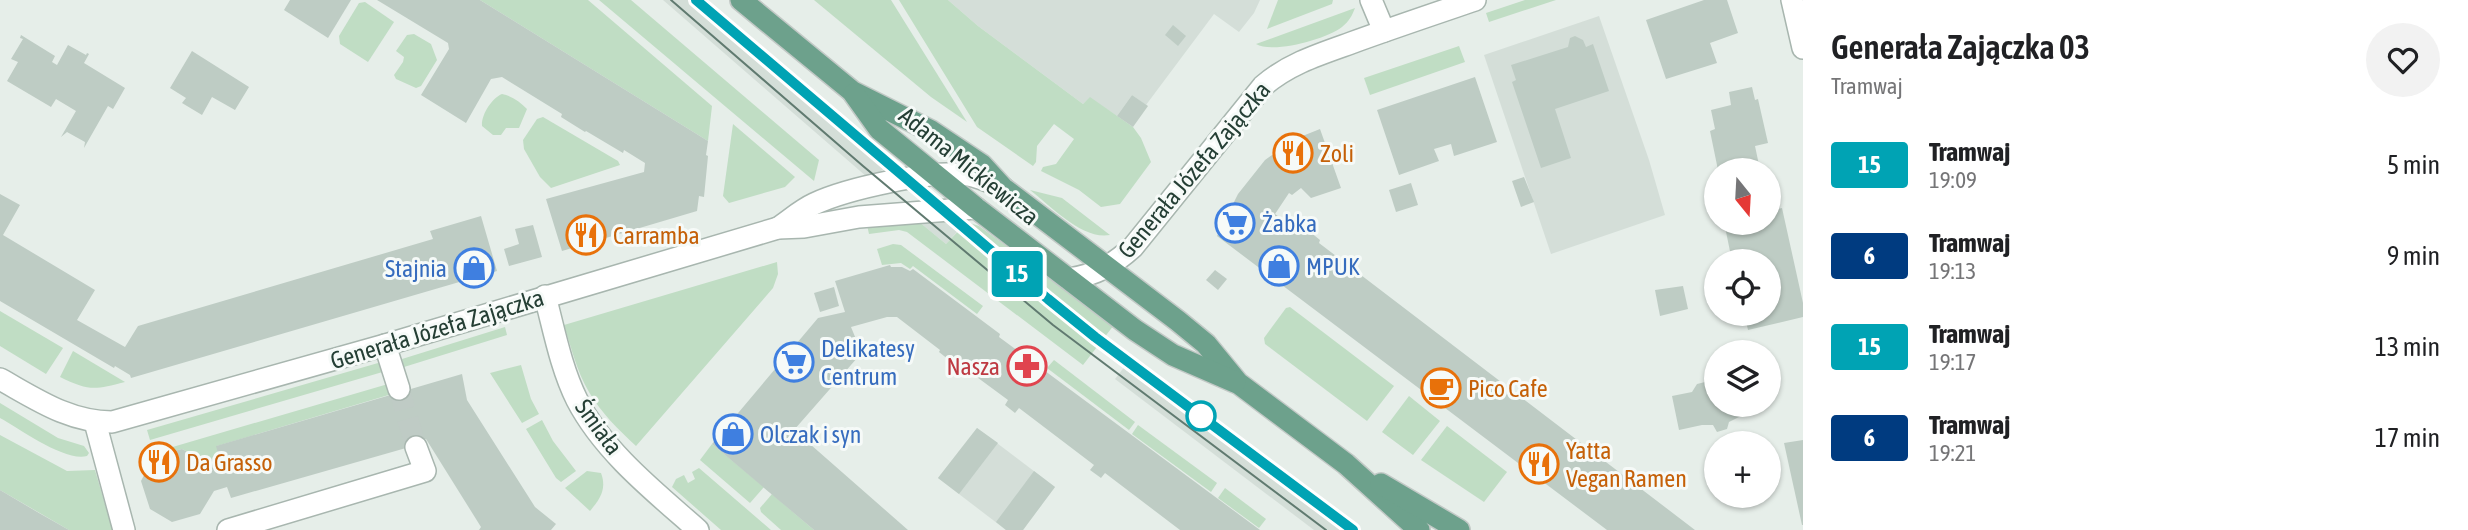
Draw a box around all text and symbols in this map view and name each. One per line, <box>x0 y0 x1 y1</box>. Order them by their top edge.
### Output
button: heart <box>2366 23 2440 97</box>
text: Generała Zajączka 03 <box>1831 28 2090 66</box>
text: Tramwaj <box>1831 73 1903 99</box>
street label: Generała Józefa Zajączka <box>1112 76 1276 264</box>
street label: Adama Mickiewicza <box>894 102 1044 230</box>
restaurant icon: Zoli <box>1272 132 1314 174</box>
text: Tramwaj <box>1929 137 2010 167</box>
place label: Zoli <box>1320 140 1354 167</box>
text: 5 min <box>2387 150 2440 180</box>
text: 15 <box>1858 151 1881 178</box>
north arrow <box>1704 158 1782 234</box>
map controls <box>1704 158 1781 508</box>
text: 19:09 <box>1929 167 1977 193</box>
supermarket icon: Żabka <box>1214 202 1256 244</box>
place label: Żabka <box>1262 210 1317 237</box>
restaurant icon: Carramba <box>565 214 607 256</box>
place label: Carramba <box>613 222 700 249</box>
text: Tramwaj <box>1929 228 2010 258</box>
text: 9 min <box>2387 241 2440 271</box>
text: 6 <box>1864 242 1875 269</box>
shop icon: MPUK <box>1258 245 1300 287</box>
shop icon: Stajnia <box>453 247 495 289</box>
button: locate <box>1704 249 1781 326</box>
line badge: 15 <box>986 251 1048 297</box>
place label: MPUK <box>1306 253 1360 280</box>
place label: Stajnia <box>385 255 447 282</box>
text: 19:13 <box>1929 258 1976 284</box>
text: 15 <box>1006 260 1028 287</box>
street label: Generała Józefa Zajączka <box>327 284 547 374</box>
text: Tramwaj <box>1929 319 2010 349</box>
text: 13 min <box>2375 332 2440 362</box>
text: 15 <box>1858 333 1881 360</box>
place label: Delikatesy Centrum <box>821 335 915 390</box>
button: layers <box>1704 340 1781 417</box>
supermarket icon: Delikatesy Centrum <box>773 341 815 383</box>
pharmacy icon: Nasza <box>1006 345 1048 387</box>
text: 19:17 <box>1929 349 1976 375</box>
place label: Nasza <box>946 353 1000 380</box>
cafe icon: Pico Cafe <box>1420 367 1462 409</box>
place label: Pico Cafe <box>1468 375 1548 402</box>
street label: Śmiała <box>570 394 628 460</box>
unlabelled marker <box>1186 401 1216 431</box>
text: Tramwaj <box>1929 410 2010 440</box>
shop icon: Olczak i syn <box>712 413 754 455</box>
place label: Olczak i syn <box>760 421 861 448</box>
text: 17 min <box>2375 423 2440 453</box>
text: 6 <box>1864 424 1875 451</box>
button: + <box>1704 431 1781 508</box>
place label: Yatta Vegan Ramen <box>1566 437 1687 492</box>
text: 19:21 <box>1929 440 1976 466</box>
restaurant icon: Da Grasso <box>138 441 180 483</box>
restaurant icon: Yatta Vegan Ramen <box>1518 443 1560 485</box>
place label: Da Grasso <box>186 449 273 476</box>

